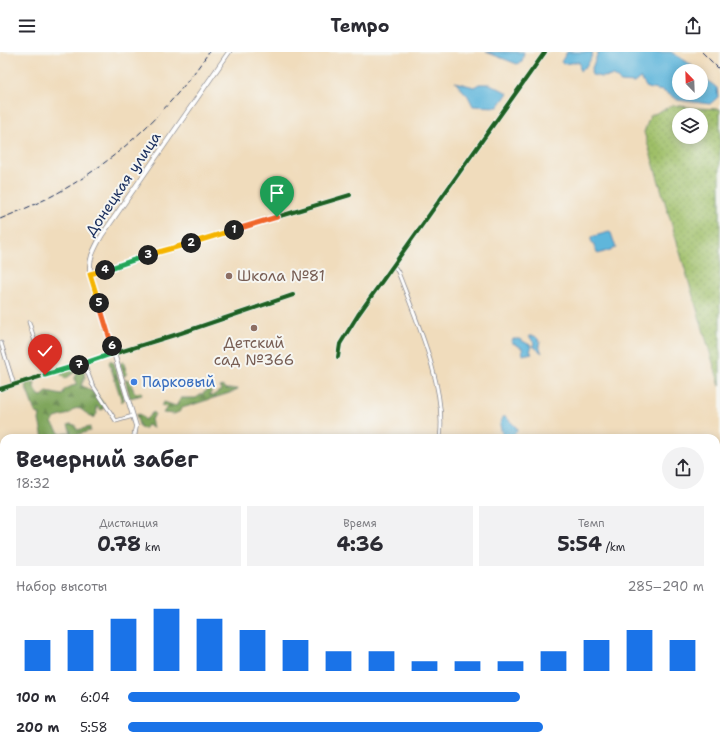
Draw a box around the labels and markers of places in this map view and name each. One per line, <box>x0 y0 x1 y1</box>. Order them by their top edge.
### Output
pin <box>260 176 294 217</box>
pin: 1 <box>224 220 244 240</box>
pin: 2 <box>181 233 201 253</box>
pin: 3 <box>138 245 158 265</box>
pin: 4 <box>95 260 115 280</box>
place label: Школа №81 <box>237 266 325 286</box>
marker: Школа №81 <box>224 271 234 281</box>
pin: 5 <box>89 293 109 313</box>
marker: Детский сад №366 <box>249 323 259 333</box>
place label: Детский сад №366 <box>214 333 294 370</box>
pin <box>28 334 62 375</box>
pin: 6 <box>102 336 122 356</box>
pin: 7 <box>69 355 89 375</box>
place label: Парковый <box>142 372 215 392</box>
marker: Парковый <box>129 377 139 387</box>

